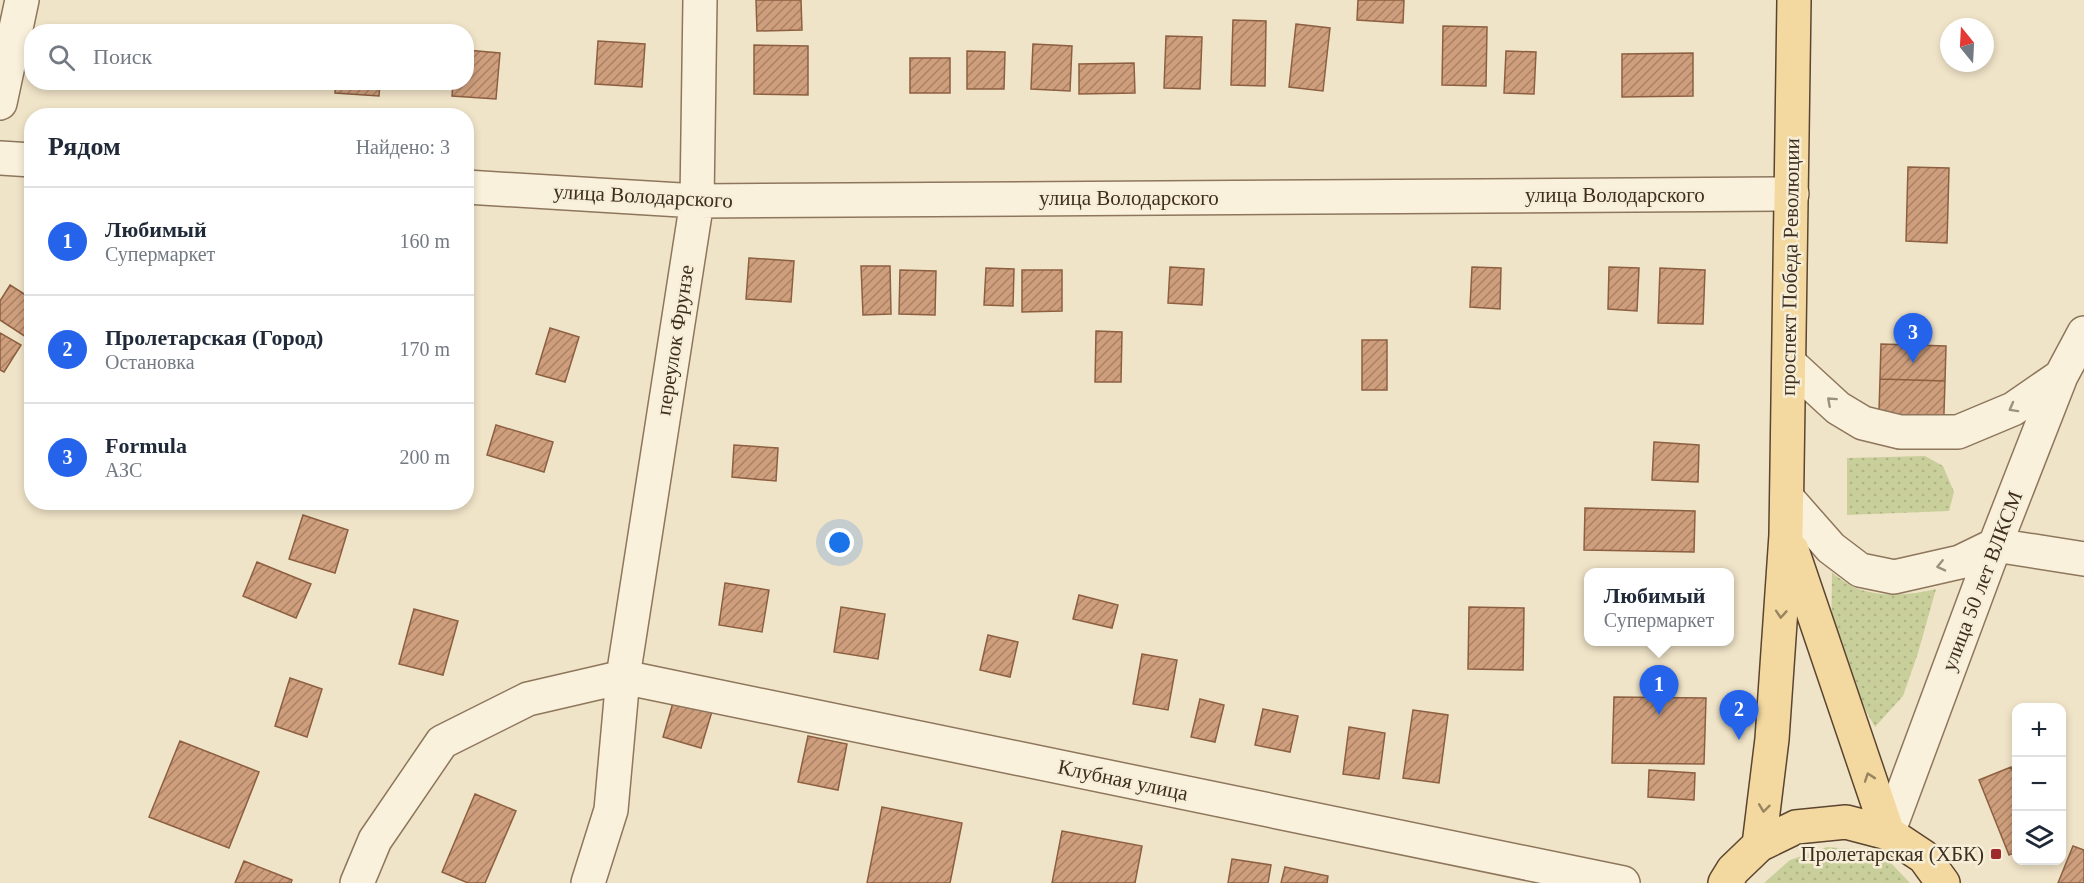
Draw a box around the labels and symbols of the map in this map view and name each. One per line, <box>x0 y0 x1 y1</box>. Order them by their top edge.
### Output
north arrow <box>1940 18 1994 72</box>
street label: проспект Победа Революции <box>1776 138 1804 396</box>
street label: улица Володарского <box>553 179 733 213</box>
street label: улица Володарского <box>1525 183 1705 207</box>
street label: улица Володарского <box>1039 186 1219 210</box>
street label: переулок Фрунзе <box>651 263 699 417</box>
pin: 3 <box>1894 314 1932 363</box>
one-way arrow <box>1827 397 1838 408</box>
one-way arrow <box>2009 401 2019 412</box>
street label: улица 50 лет ВЛКСМ <box>1937 487 2028 675</box>
your location <box>825 528 854 557</box>
one-way arrow <box>1936 559 1946 572</box>
one-way arrow <box>1775 610 1788 619</box>
pin: 1 <box>1640 666 1678 715</box>
pin: 2 <box>1720 690 1758 740</box>
street label: Клубная улица <box>1056 754 1191 806</box>
one-way arrow <box>1864 772 1877 783</box>
one-way arrow <box>1758 804 1770 813</box>
place label: Пролетарская (ХБК) <box>1800 842 1984 866</box>
marker: Пролетарская (ХБК) <box>1989 847 2003 861</box>

